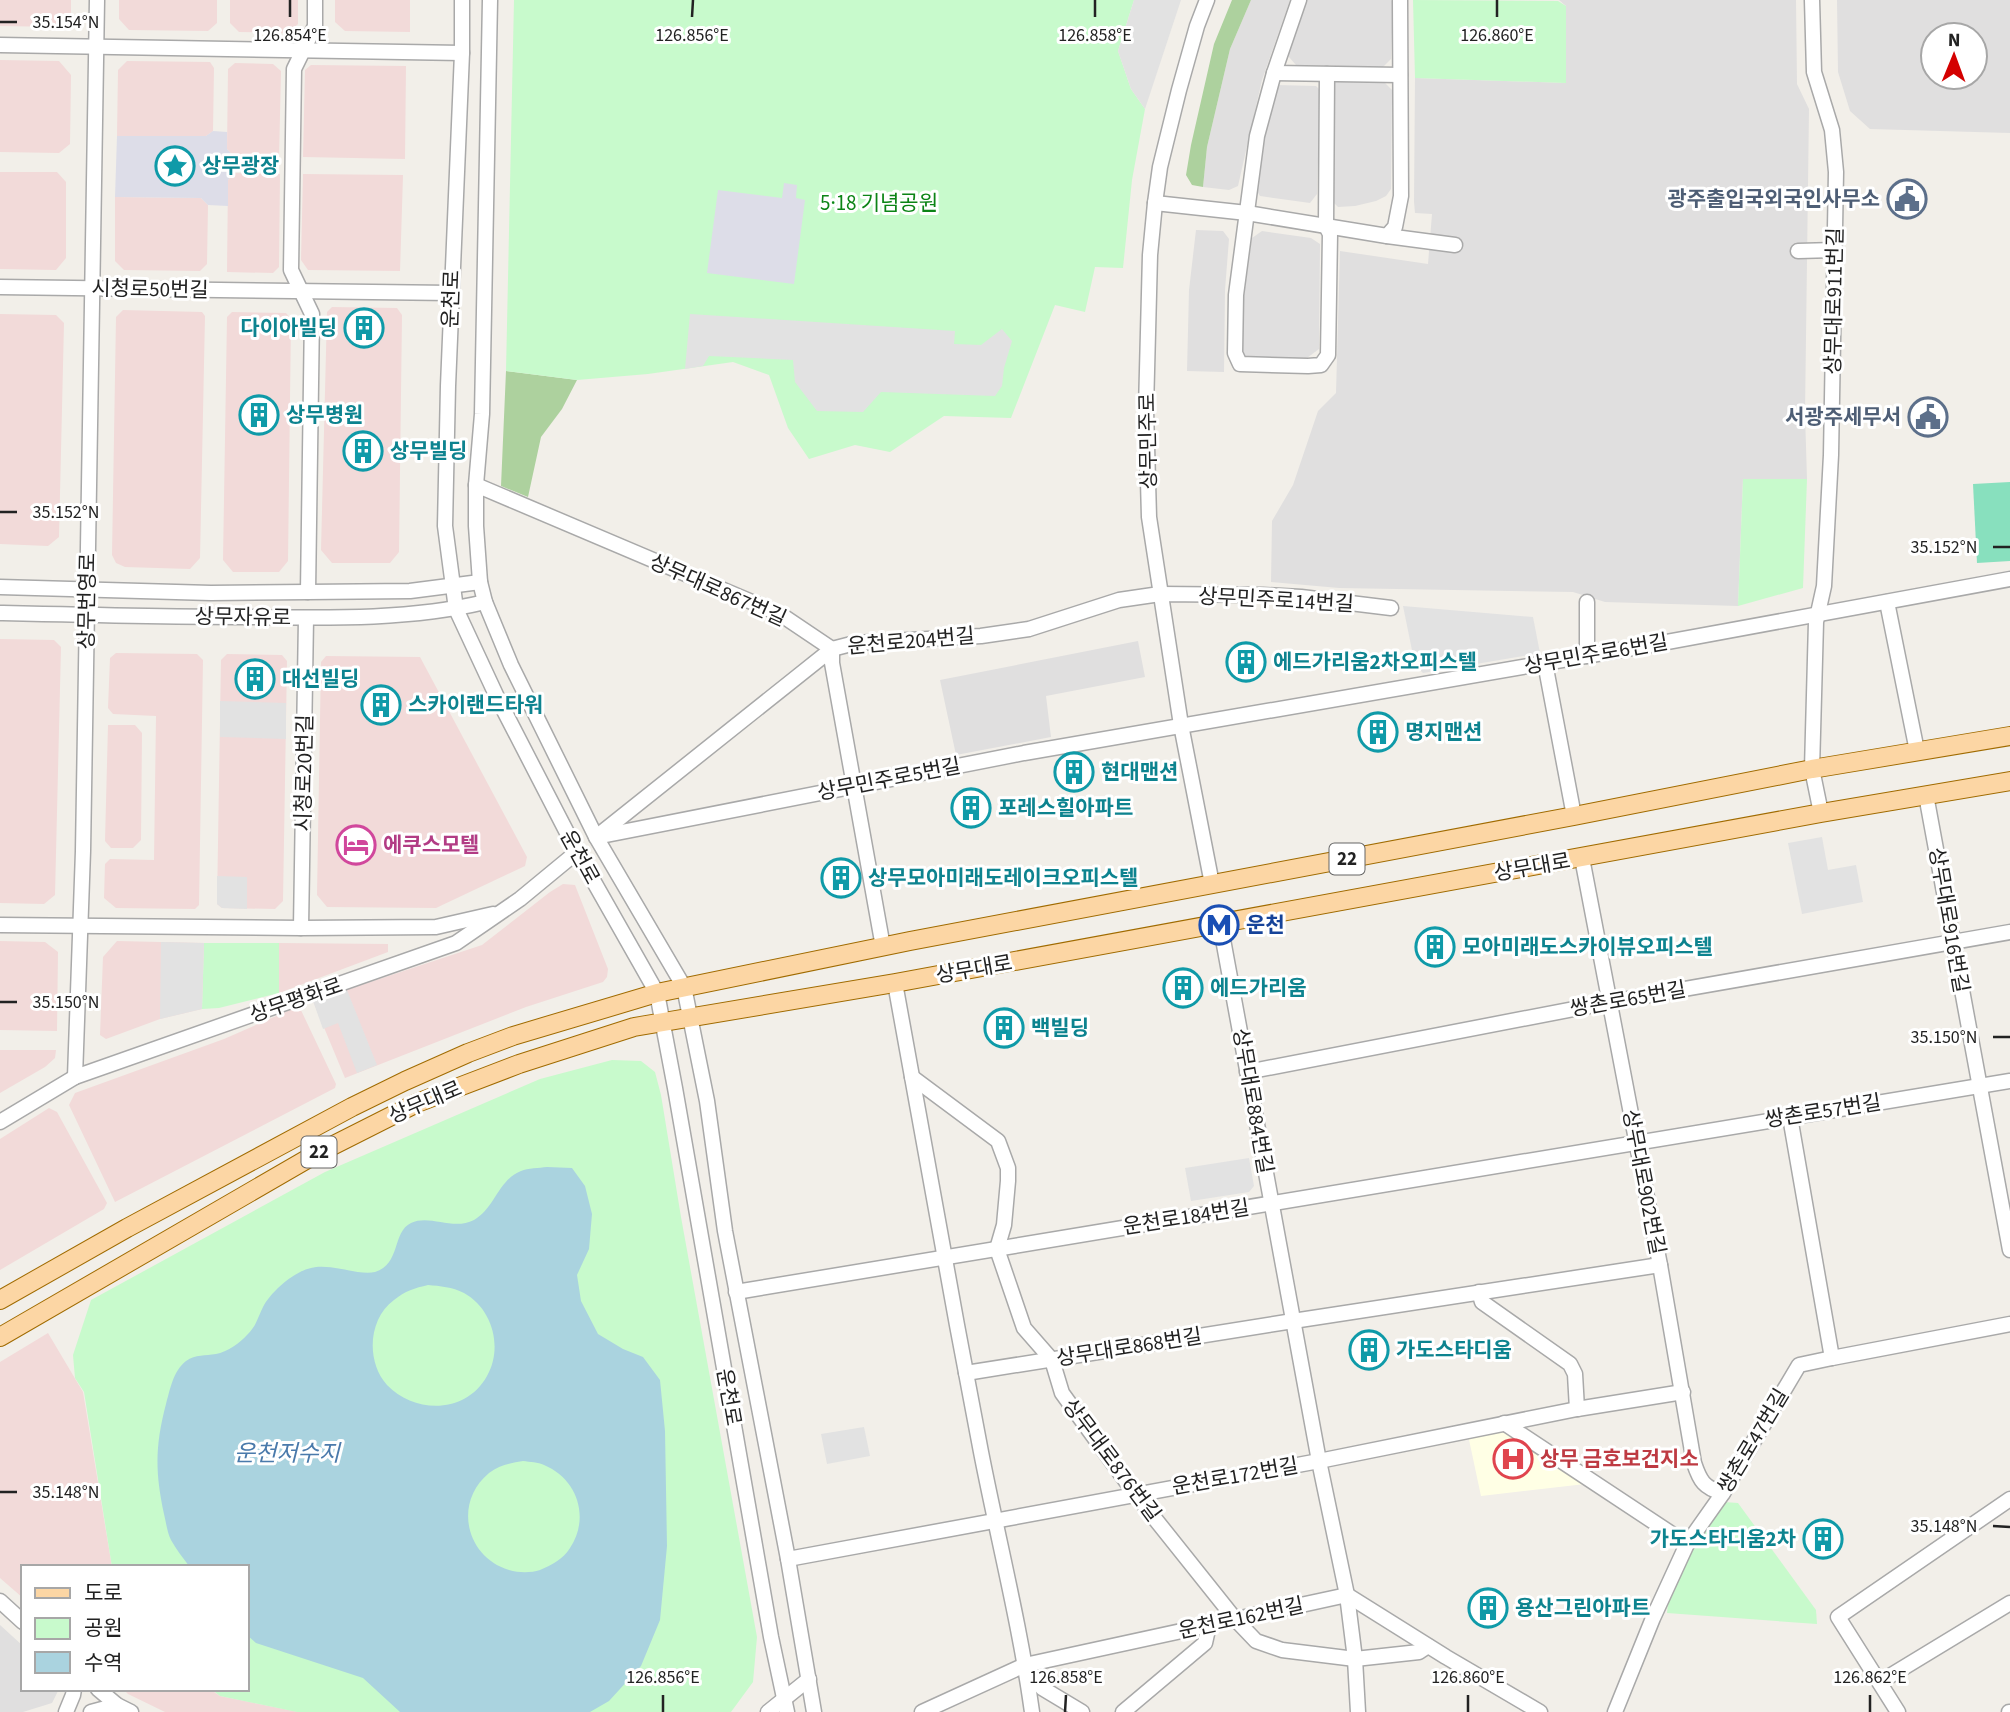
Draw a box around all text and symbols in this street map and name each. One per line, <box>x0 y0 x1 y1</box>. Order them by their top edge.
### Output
text: 35.154°N <box>33 10 99 35</box>
north arrow <box>1919 21 1989 91</box>
text: 126.854°E <box>253 23 327 48</box>
text: 126.856°E <box>655 23 729 48</box>
text: 126.858°E <box>1058 23 1132 48</box>
text: 126.860°E <box>1460 23 1534 48</box>
text: N <box>1948 27 1961 54</box>
place icon: 상무광장 <box>154 145 196 187</box>
place label: 상무광장 <box>202 151 279 181</box>
public building icon: 광주출입국외국인사무소 <box>1886 178 1928 220</box>
place label: 광주출입국외국인사무소 <box>1667 184 1880 214</box>
park label: 5·18 기념공원 <box>820 188 938 218</box>
street label: 상무대로911번길 <box>1818 227 1850 375</box>
street label: 운천로 <box>435 270 467 328</box>
street label: 시청로50번길 <box>91 273 209 305</box>
building icon: 다이아빌딩 <box>343 307 385 349</box>
place label: 다이아빌딩 <box>240 313 337 343</box>
street label: 상무민주로 <box>1132 392 1164 490</box>
building icon: 상무병원 <box>238 394 280 436</box>
public building icon: 서광주세무서 <box>1907 396 1949 438</box>
place label: 상무병원 <box>286 400 363 430</box>
place label: 서광주세무서 <box>1785 402 1901 432</box>
building icon: 상무빌딩 <box>342 430 384 472</box>
place label: 상무빌딩 <box>390 436 467 466</box>
text: 35.152°N <box>33 500 99 525</box>
text: 35.152°N <box>1911 535 1977 560</box>
street label: 상무대로867번길 <box>645 546 791 634</box>
street label: 상무번영로 <box>71 552 103 650</box>
street label: 상무민주로14번길 <box>1197 581 1355 619</box>
street label: 상무자유로 <box>194 601 292 633</box>
street label: 운천로204번길 <box>846 620 976 662</box>
street label: 상무민주로6번길 <box>1522 627 1670 681</box>
building icon: 에드가리움2차오피스텔 <box>1225 641 1267 683</box>
place label: 에드가리움2차오피스텔 <box>1273 647 1477 677</box>
building icon: 대선빌딩 <box>234 658 276 700</box>
place label: 대선빌딩 <box>282 664 359 694</box>
building icon: 스카이랜드타워 <box>360 684 402 726</box>
place label: 스카이랜드타워 <box>408 690 543 720</box>
building icon: 명지맨션 <box>1357 711 1399 753</box>
street label: 시청로20번길 <box>288 714 320 832</box>
place label: 명지맨션 <box>1405 717 1482 747</box>
street label: 상무민주로5번길 <box>815 750 963 808</box>
building icon: 현대맨션 <box>1053 751 1095 793</box>
place label: 현대맨션 <box>1101 757 1178 787</box>
building icon: 포레스힐아파트 <box>950 787 992 829</box>
place label: 포레스힐아파트 <box>998 793 1133 823</box>
hotel icon: 에쿠스모텔 <box>335 824 377 866</box>
street label: 운천로 <box>553 824 607 890</box>
place label: 에쿠스모텔 <box>383 830 480 860</box>
road number: 22 <box>1330 844 1364 874</box>
street label: 상무대로916번길 <box>1921 845 1977 995</box>
street label: 상무대로 <box>1491 846 1573 888</box>
building icon: 상무모아미래도레이크오피스텔 <box>820 857 862 899</box>
place label: 상무모아미래도레이크오피스텔 <box>868 863 1138 893</box>
metro station icon: 운천 <box>1198 904 1240 946</box>
place label: 운천 <box>1246 910 1285 940</box>
building icon: 모아미래도스카이뷰오피스텔 <box>1414 926 1456 968</box>
place label: 모아미래도스카이뷰오피스텔 <box>1462 932 1713 962</box>
street label: 상무대로 <box>933 948 1015 990</box>
building icon: 에드가리움 <box>1162 967 1204 1009</box>
street label: 상무평화로 <box>245 970 347 1030</box>
place label: 에드가리움 <box>1210 973 1307 1003</box>
street label: 쌍촌로65번길 <box>1568 974 1688 1024</box>
text: 35.150°N <box>33 990 99 1015</box>
building icon: 백빌딩 <box>983 1007 1025 1049</box>
place label: 백빌딩 <box>1031 1013 1089 1043</box>
text: 35.150°N <box>1911 1025 1977 1050</box>
street label: 상무대로884번길 <box>1225 1026 1281 1176</box>
street label: 상무대로 <box>384 1073 466 1131</box>
street label: 쌍촌로57번길 <box>1763 1087 1883 1135</box>
street label: 상무대로902번길 <box>1615 1107 1673 1257</box>
road number: 22 <box>302 1136 336 1168</box>
street label: 운천로184번길 <box>1120 1192 1252 1242</box>
street label: 상무대로868번길 <box>1054 1321 1204 1373</box>
building icon: 가도스타디움 <box>1348 1329 1390 1371</box>
place label: 가도스타디움 <box>1396 1335 1512 1365</box>
street label: 운천로 <box>709 1366 749 1428</box>
street label: 쌍촌로47번길 <box>1710 1383 1796 1499</box>
street label: 상무대로876번길 <box>1056 1392 1168 1528</box>
water label: 운천저수지 <box>234 1437 342 1470</box>
hospital icon: 상무 금호보건지소 <box>1492 1438 1534 1480</box>
place label: 상무 금호보건지소 <box>1540 1444 1699 1474</box>
street label: 운천로172번길 <box>1169 1450 1301 1502</box>
text: 35.148°N <box>33 1480 99 1505</box>
text: 35.148°N <box>1911 1514 1977 1539</box>
building icon: 가도스타디움2차 <box>1802 1518 1844 1560</box>
place label: 가도스타디움2차 <box>1650 1524 1796 1554</box>
legend <box>21 1565 248 1691</box>
text: 도로 <box>84 1578 123 1608</box>
building icon: 용산그린아파트 <box>1467 1587 1509 1629</box>
street label: 운천로162번길 <box>1175 1590 1307 1646</box>
place label: 용산그린아파트 <box>1515 1593 1650 1623</box>
text: 공원 <box>84 1613 123 1643</box>
text: 수역 <box>84 1648 123 1678</box>
text: 126.856°E <box>626 1665 700 1690</box>
text: 126.858°E <box>1029 1665 1103 1690</box>
text: 126.860°E <box>1431 1665 1505 1690</box>
text: 126.862°E <box>1833 1665 1907 1690</box>

